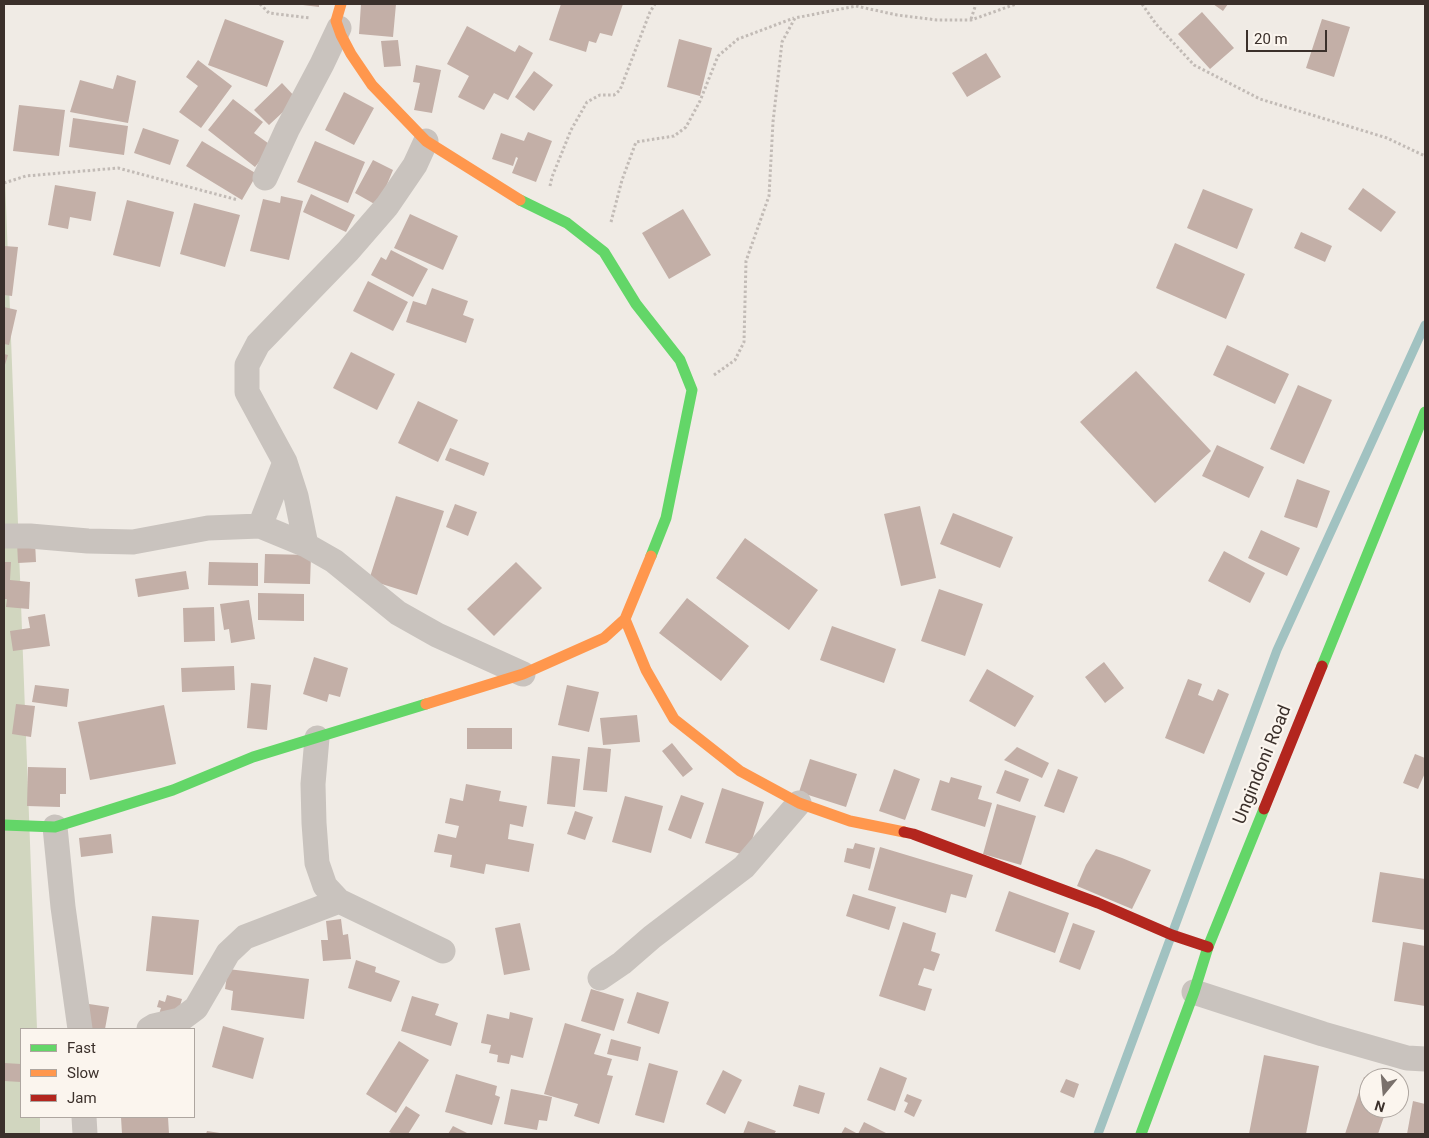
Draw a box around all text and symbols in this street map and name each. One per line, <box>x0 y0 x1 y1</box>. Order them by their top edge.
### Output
scale bar <box>1249 20 1330 52</box>
text: 20 m <box>1254 30 1288 48</box>
street label: Ungindoni Road <box>1229 702 1297 828</box>
legend <box>20 1028 195 1118</box>
text: Fast <box>67 1039 96 1057</box>
text: Slow <box>67 1064 99 1082</box>
north arrow <box>1359 1068 1409 1118</box>
text: Jam <box>67 1089 97 1107</box>
text: N <box>1373 1097 1387 1115</box>

